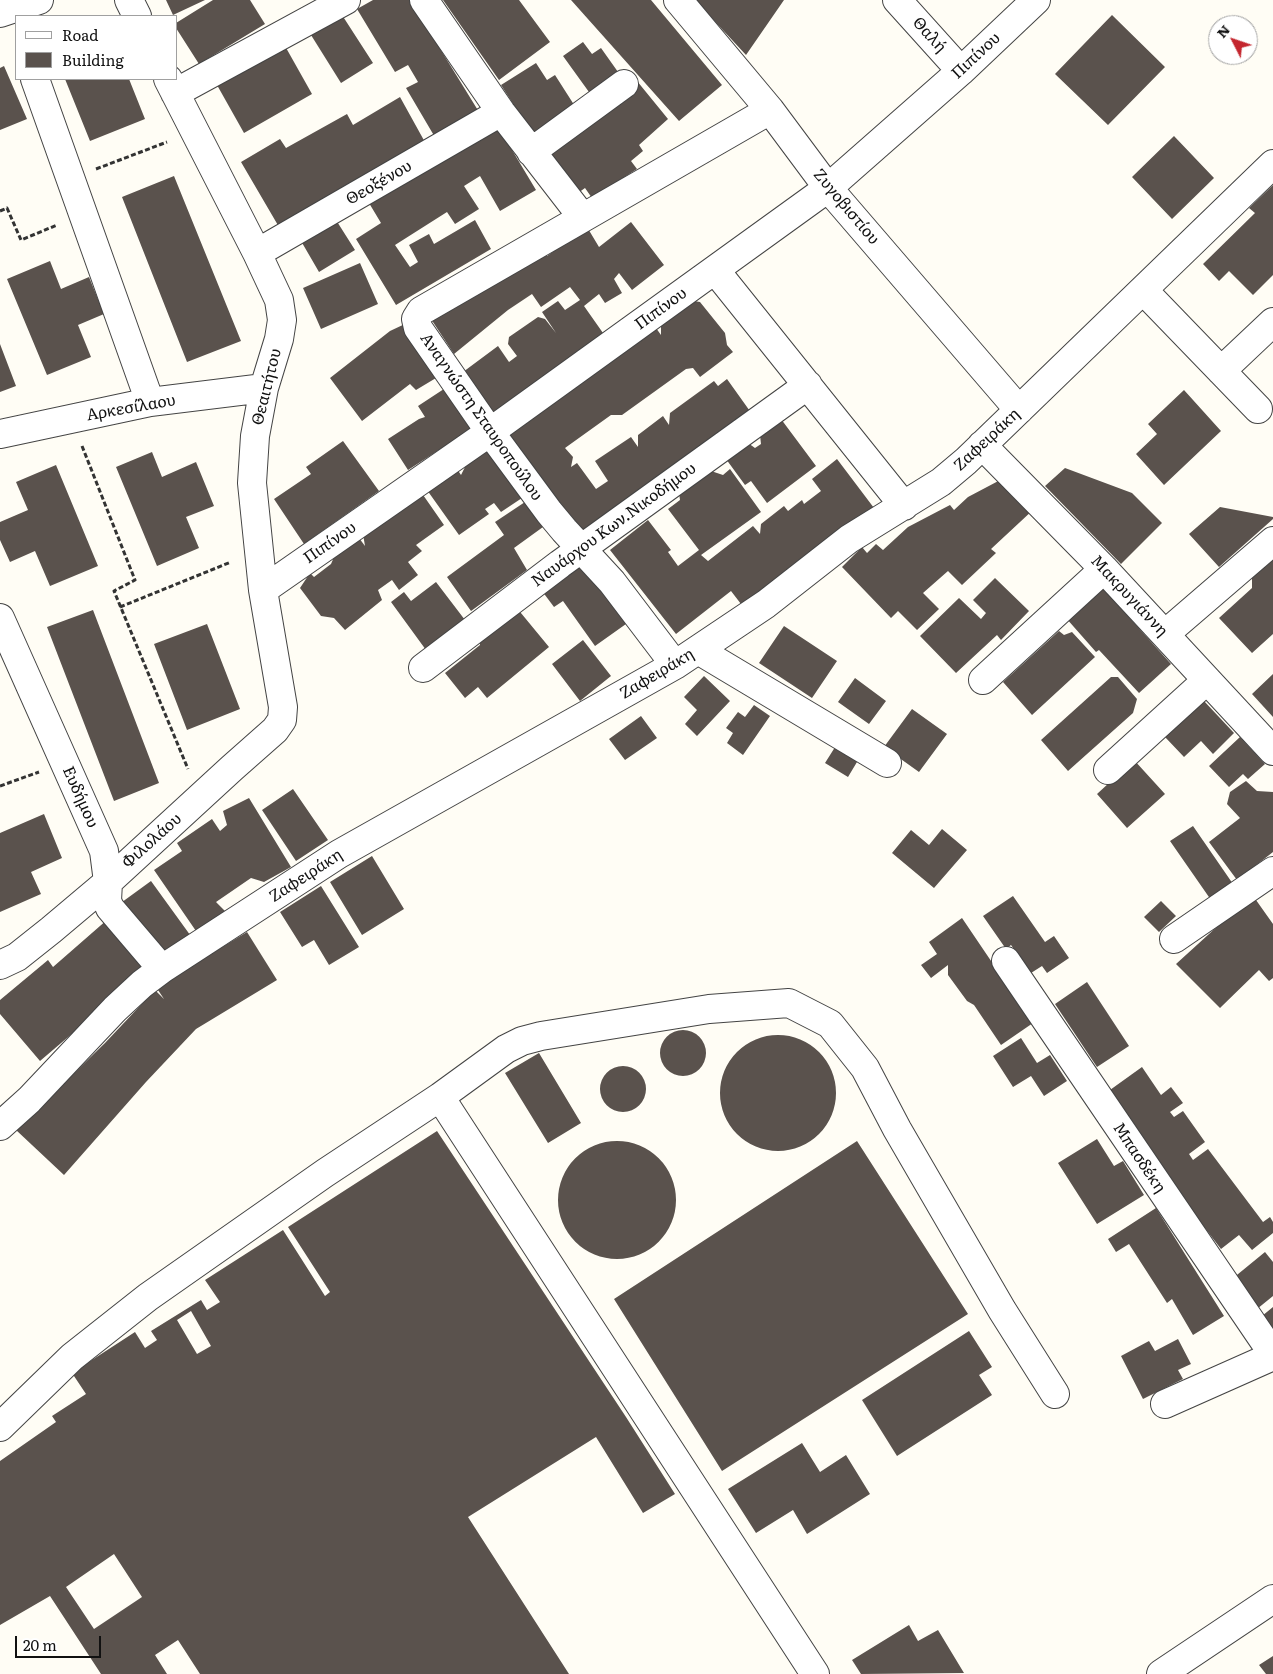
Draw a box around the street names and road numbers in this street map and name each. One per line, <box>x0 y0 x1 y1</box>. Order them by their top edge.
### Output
street label: Θαλή <box>908 13 950 57</box>
street label: Πιπίνου <box>948 29 1004 83</box>
street label: Θεοξένου <box>343 157 415 209</box>
street label: Ζυγοβιστίου <box>809 165 883 249</box>
street label: Πιπίνου <box>631 284 691 334</box>
street label: Αναγνώστη Σταυροπούλου <box>416 330 546 504</box>
street label: Θεαιτήτου <box>248 347 286 427</box>
street label: Αρκεσίλαου <box>85 391 177 425</box>
street label: Ζαφειράκη <box>950 405 1024 475</box>
street label: Ναυάρχου Κων.Νικοδήμου <box>528 459 700 591</box>
street label: Πιπίνου <box>300 518 360 568</box>
street label: Μακρυγιάννη <box>1087 551 1171 641</box>
street label: Ζαφειράκη <box>617 644 697 704</box>
street label: Ευδήμου <box>58 763 102 831</box>
street label: Φιλολάου <box>118 809 186 873</box>
street label: Ζαφειράκη <box>266 845 346 907</box>
street label: Μπασδέκη <box>1109 1119 1169 1197</box>

